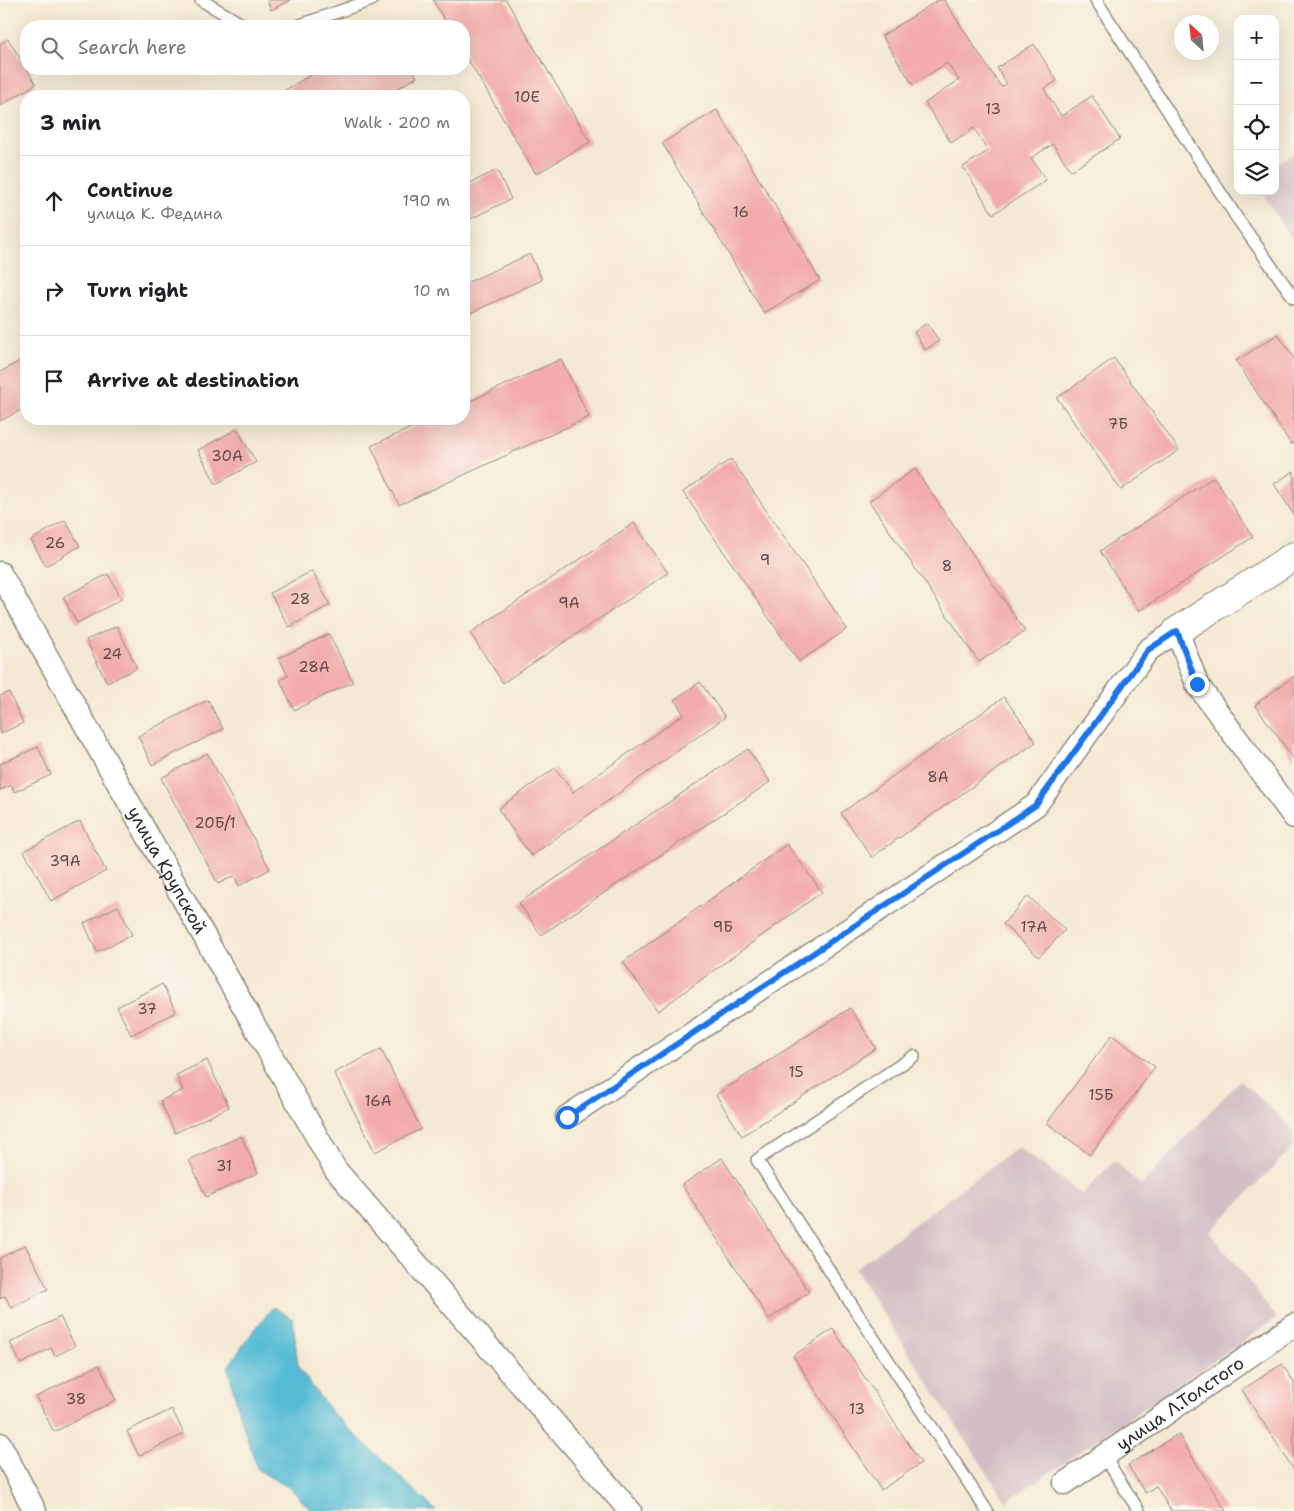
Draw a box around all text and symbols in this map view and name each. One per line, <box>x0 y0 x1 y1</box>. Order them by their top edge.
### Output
north arrow <box>1174 15 1219 60</box>
map controls <box>1234 15 1279 195</box>
button: + <box>1234 15 1279 60</box>
search box <box>20 20 470 75</box>
icon: search <box>38 34 66 62</box>
text: Search here <box>78 35 187 60</box>
button: − <box>1234 60 1279 105</box>
house number: 10Е <box>514 87 540 107</box>
house number: 13 <box>985 99 1001 119</box>
button: locate <box>1234 105 1279 150</box>
text: 3 min <box>40 109 101 137</box>
text: Walk · 200 m <box>344 112 450 133</box>
button: layers <box>1234 150 1279 195</box>
text: Continue <box>87 178 173 203</box>
icon: ahead <box>40 187 68 215</box>
text: 190 m <box>403 190 450 211</box>
house number: 16 <box>733 202 749 222</box>
text: улица К. Федина <box>87 203 223 224</box>
icon: right <box>40 277 68 305</box>
text: Turn right <box>87 278 188 303</box>
text: 10 m <box>413 280 450 301</box>
icon: arrive <box>40 367 68 395</box>
text: Arrive at destination <box>87 368 299 393</box>
house number: 7Б <box>1108 414 1128 434</box>
house number: 30А <box>211 446 243 466</box>
house number: 26 <box>45 533 65 553</box>
house number: 9 <box>760 550 770 570</box>
house number: 8 <box>942 556 952 576</box>
house number: 28 <box>290 589 310 609</box>
house number: 9А <box>558 593 580 613</box>
house number: 24 <box>102 644 122 664</box>
house number: 28А <box>298 657 330 677</box>
route end <box>1186 673 1209 696</box>
house number: 8А <box>927 767 949 787</box>
street label: улица Крупской <box>122 802 213 938</box>
house number: 20Б/1 <box>194 813 236 833</box>
house number: 39А <box>49 851 81 871</box>
house number: 9Б <box>713 917 733 937</box>
house number: 17А <box>1021 917 1048 937</box>
house number: 37 <box>137 999 157 1019</box>
house number: 15 <box>788 1062 804 1082</box>
house number: 15Б <box>1088 1085 1114 1105</box>
house number: 16А <box>364 1091 392 1111</box>
route start <box>556 1106 579 1129</box>
house number: 31 <box>216 1156 232 1176</box>
street label: улица Л.Толстого <box>1111 1351 1249 1456</box>
house number: 38 <box>66 1389 86 1409</box>
house number: 13 <box>849 1399 865 1419</box>

